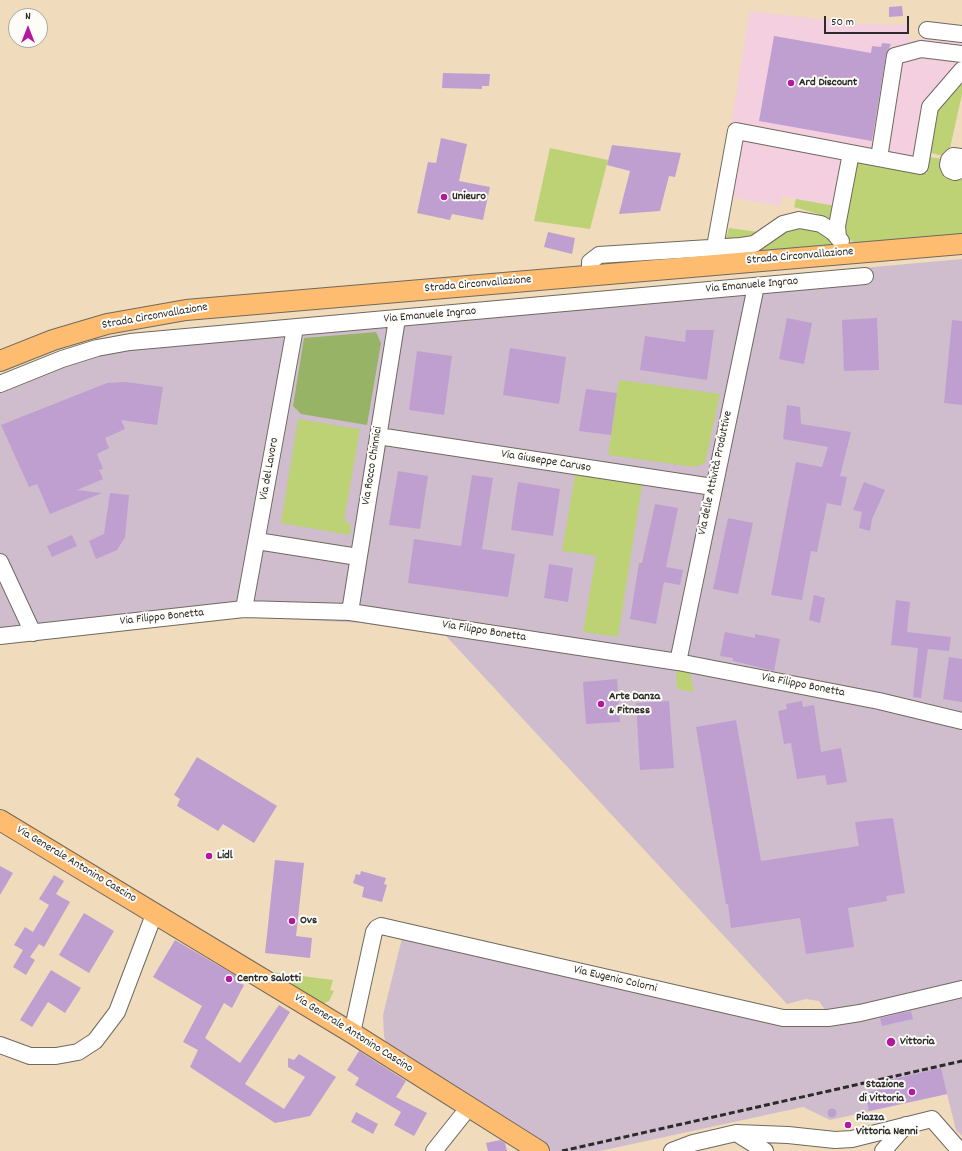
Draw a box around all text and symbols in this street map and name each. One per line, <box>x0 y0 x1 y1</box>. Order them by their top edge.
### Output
north arrow <box>8 8 48 48</box>
scale bar <box>826 8 911 34</box>
text: N <box>25 9 31 25</box>
text: 50 m <box>831 14 854 31</box>
place label: Ard Discount <box>799 76 857 90</box>
marker: Ard Discount <box>786 78 796 88</box>
place label: Unieuro <box>452 190 486 204</box>
marker: Unieuro <box>439 192 449 202</box>
street label: Strada Circonvallazione <box>746 245 854 269</box>
street label: Strada Circonvallazione <box>424 273 532 297</box>
street label: Via Emanuele Ingrao <box>705 275 799 297</box>
street label: Strada Circonvallazione <box>101 301 209 333</box>
street label: Via Emanuele Ingrao <box>383 305 477 327</box>
street label: Via delle Attività Produttive <box>696 410 736 536</box>
street label: Via Rocco Chinnici <box>360 426 386 506</box>
street label: Via del Lavoro <box>257 436 283 502</box>
street label: Via Giuseppe Caruso <box>500 448 592 476</box>
street label: Via Filippo Bonetta <box>119 606 205 630</box>
street label: Via Filippo Bonetta <box>441 618 527 646</box>
street label: Via Filippo Bonetta <box>760 671 846 701</box>
place label: Arte Danza & Fitness <box>609 690 660 718</box>
marker: Arte Danza & Fitness <box>596 699 606 709</box>
street label: Via Generale Antonino Cascino <box>13 823 139 907</box>
place label: Lidl <box>217 849 233 863</box>
marker: Lidl <box>204 851 214 861</box>
place label: Ovs <box>300 914 317 928</box>
marker: Ovs <box>287 916 297 926</box>
street label: Via Eugenio Colorni <box>572 963 658 997</box>
place label: Centro Salotti <box>237 972 301 986</box>
marker: Centro Salotti <box>224 974 234 984</box>
street label: Via Generale Antonino Cascino <box>291 992 415 1076</box>
place label: Vittoria <box>900 1035 934 1049</box>
marker: Vittoria <box>885 1036 897 1048</box>
place label: Stazione di Vittoria <box>859 1078 904 1106</box>
marker: Stazione di Vittoria <box>907 1087 917 1097</box>
place label: Piazza Vittoria Nenni <box>856 1111 918 1139</box>
marker: Piazza Vittoria Nenni <box>843 1120 853 1130</box>

